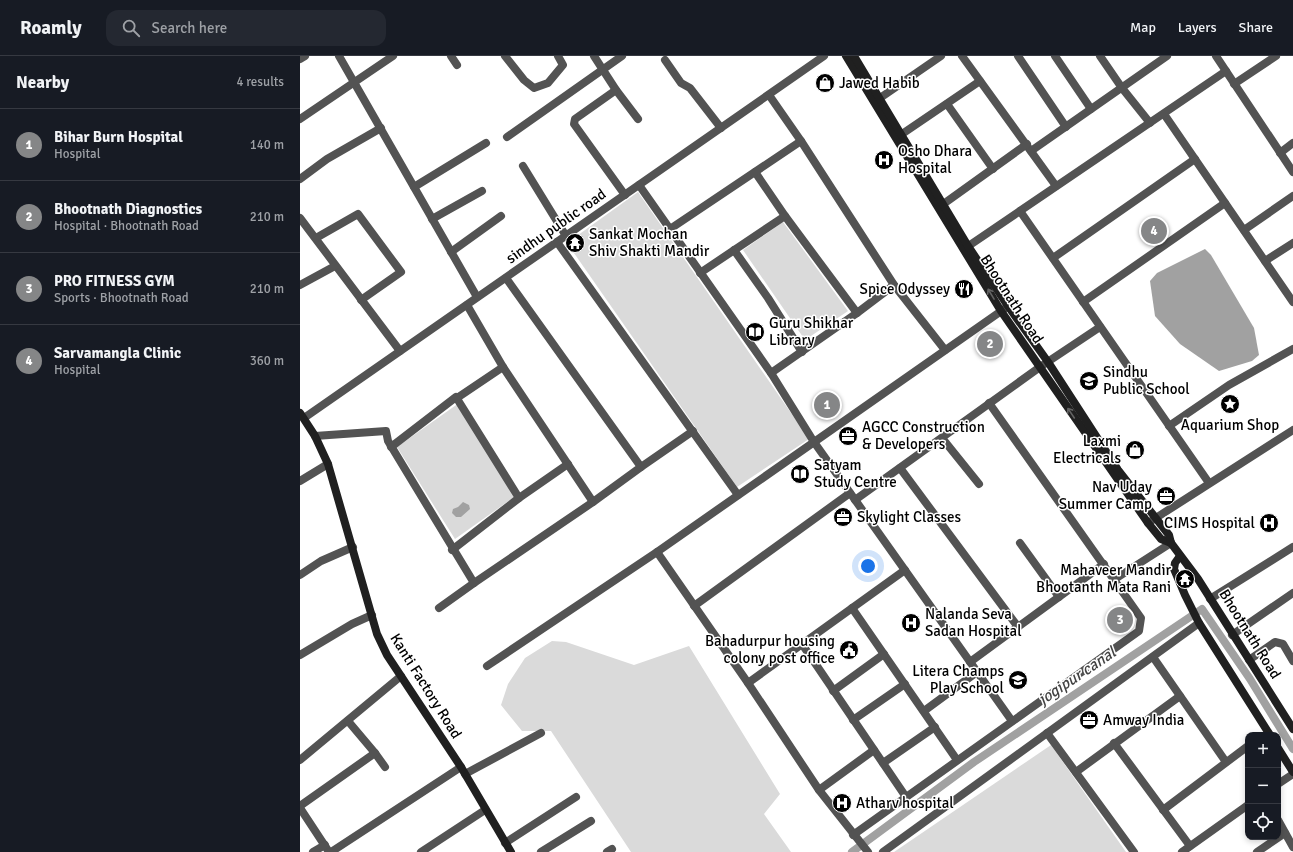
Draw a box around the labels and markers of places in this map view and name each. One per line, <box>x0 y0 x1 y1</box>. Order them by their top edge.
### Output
shop icon: Jawed Habib <box>814 72 836 94</box>
place label: Jawed Habib <box>839 74 920 92</box>
place label: Osho Dhara Hospital <box>898 142 972 177</box>
hospital icon: Osho Dhara Hospital <box>873 149 895 171</box>
pin: 4 <box>1141 216 1167 246</box>
place label: Sankat Mochan Shiv Shakti Mandir <box>589 225 710 260</box>
temple icon: Sankat Mochan Shiv Shakti Mandir <box>564 232 586 254</box>
restaurant icon: Spice Odyssey <box>953 278 975 300</box>
place label: Spice Odyssey <box>860 280 950 298</box>
place label: Guru Shikhar Library <box>769 314 854 349</box>
library icon: Guru Shikhar Library <box>744 321 766 343</box>
pin: 2 <box>977 329 1003 359</box>
place label: Sindhu Public School <box>1103 363 1190 398</box>
school or university icon: Sindhu Public School <box>1078 370 1100 392</box>
pin: 1 <box>814 390 840 420</box>
place icon: Aquarium Shop <box>1219 393 1241 415</box>
place label: Aquarium Shop <box>1181 416 1279 434</box>
place label: AGCC Construction & Developers <box>862 418 985 453</box>
office icon: AGCC Construction & Developers <box>837 425 859 447</box>
place label: Laxmi Electricals <box>1053 432 1121 467</box>
shop icon: Laxmi Electricals <box>1124 439 1146 461</box>
place label: Satyam Study Centre <box>814 456 897 491</box>
library icon: Satyam Study Centre <box>789 463 811 485</box>
place label: Nav Uday Summer Camp <box>1059 478 1152 513</box>
office icon: Nav Uday Summer Camp <box>1155 485 1177 507</box>
office icon: Skylight Classes <box>832 506 854 528</box>
place label: Skylight Classes <box>857 508 962 526</box>
hospital icon: CIMS Hospital <box>1258 512 1280 534</box>
place label: CIMS Hospital <box>1164 514 1255 532</box>
place label: Mahaveer Mandir Bhootanth Mata Rani <box>1036 561 1171 596</box>
temple icon: Mahaveer Mandir Bhootanth Mata Rani <box>1174 568 1196 590</box>
place label: Nalanda Seva Sadan Hospital <box>925 605 1022 640</box>
pin: 3 <box>1107 605 1133 635</box>
hospital icon: Nalanda Seva Sadan Hospital <box>900 612 922 634</box>
place label: Bahadurpur housing colony post office <box>705 632 835 667</box>
public building icon: Bahadurpur housing colony post office <box>838 639 860 661</box>
place label: Litera Champs Play School <box>912 662 1004 697</box>
school or university icon: Litera Champs Play School <box>1007 669 1029 691</box>
office icon: Amway India <box>1078 709 1100 731</box>
place label: Amway India <box>1103 711 1184 729</box>
hospital icon: Atharv hospital <box>831 792 853 814</box>
place label: Atharv hospital <box>856 794 954 812</box>

